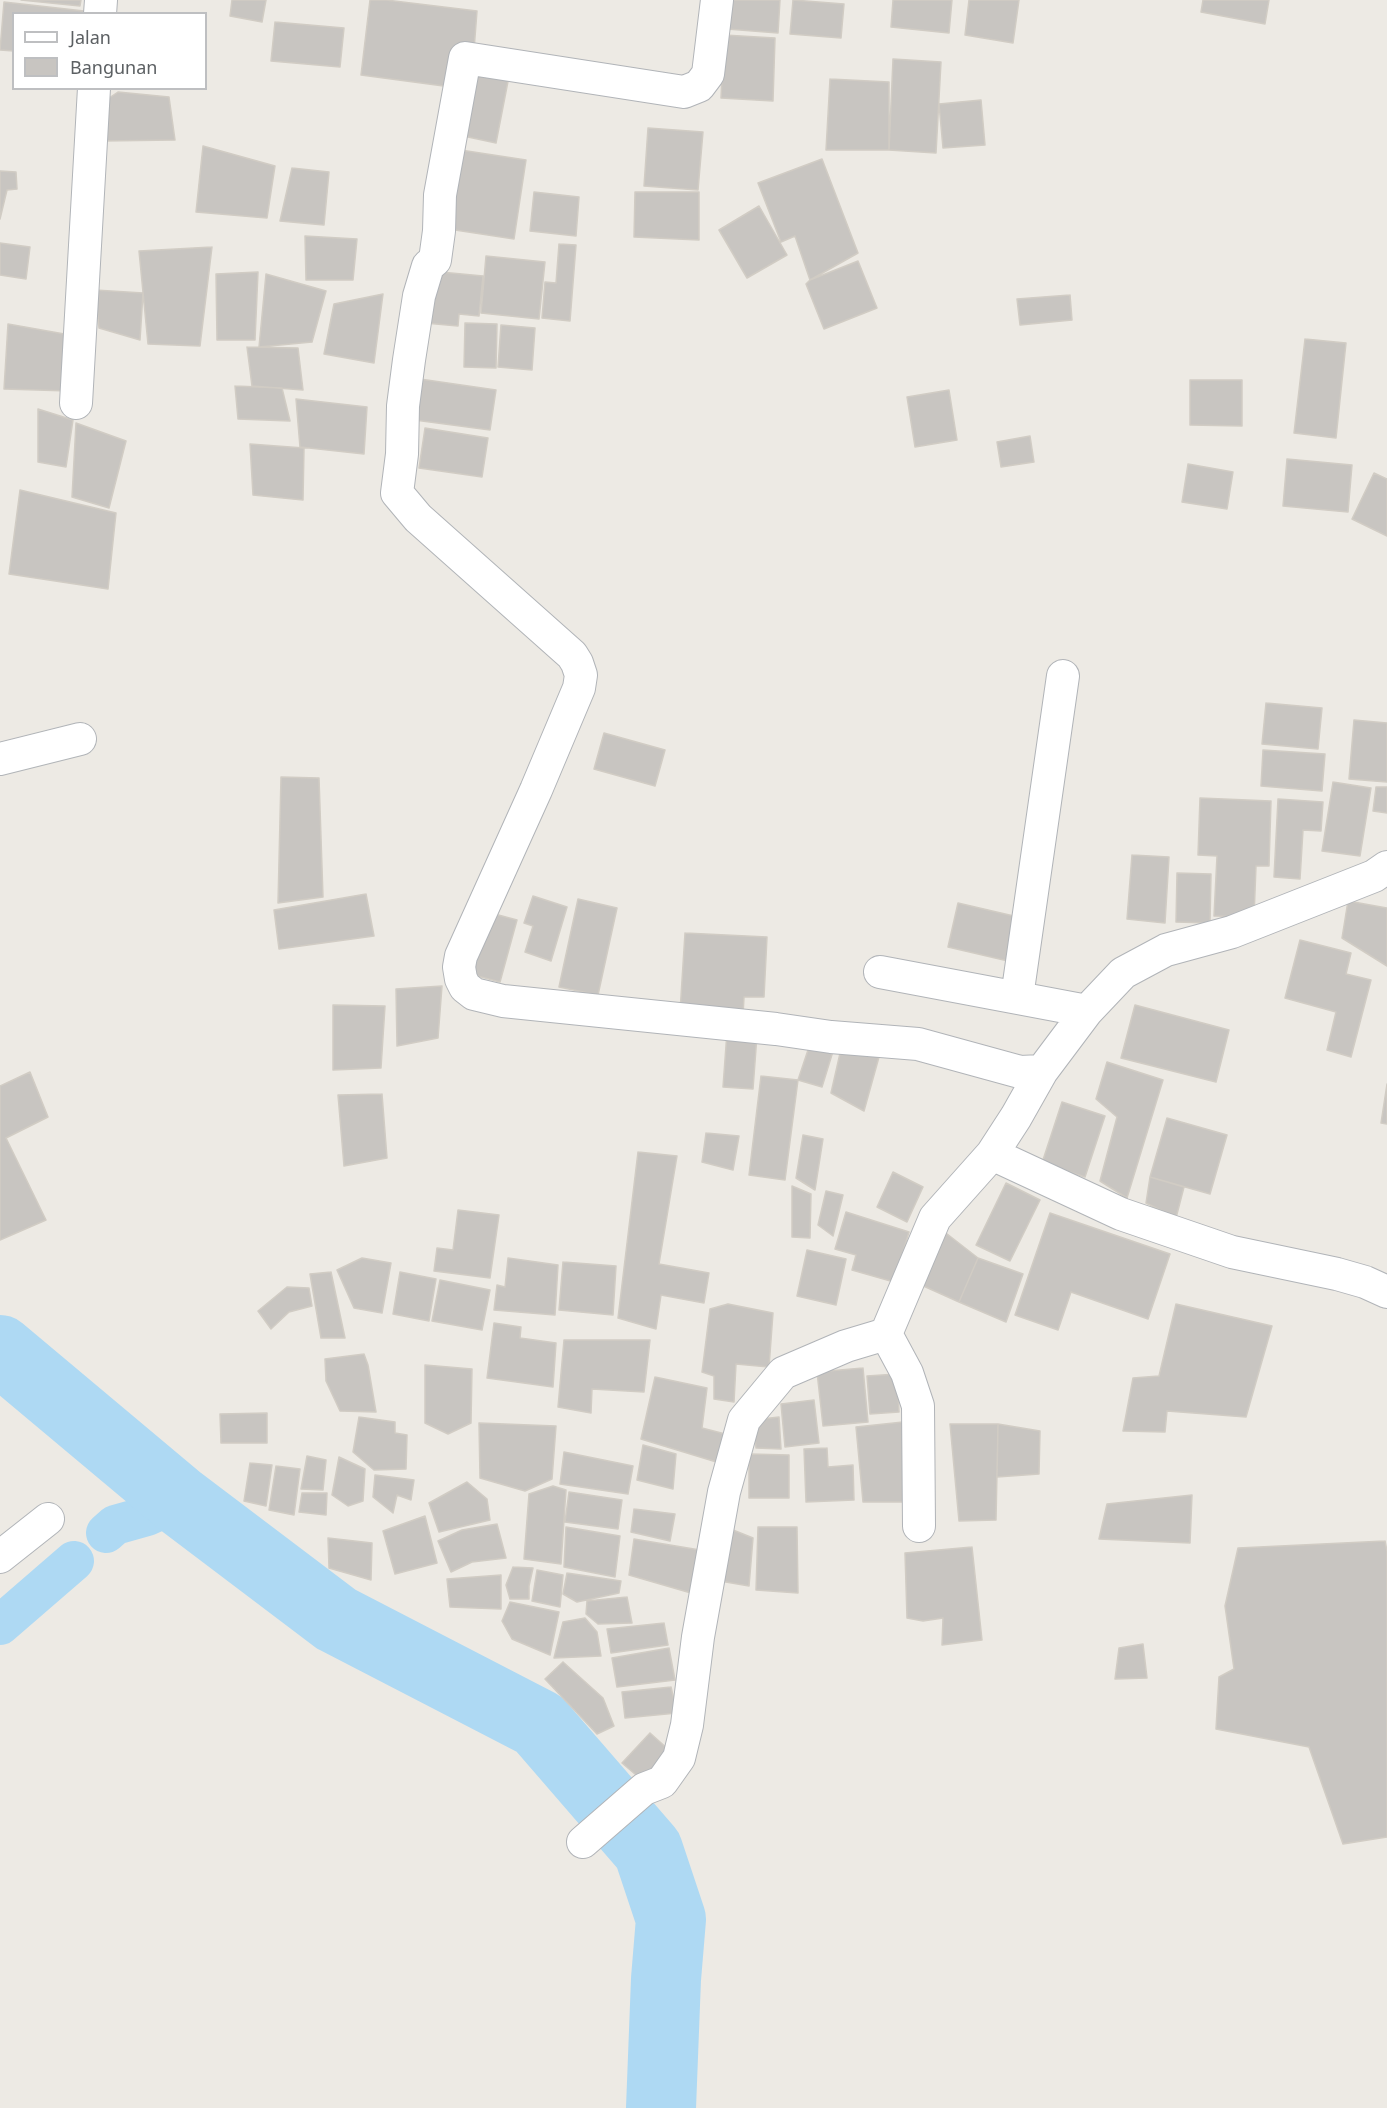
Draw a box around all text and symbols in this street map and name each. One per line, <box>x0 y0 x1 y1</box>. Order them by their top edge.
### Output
legend <box>12 12 207 90</box>
text: Jalan <box>70 25 111 49</box>
text: Bangunan <box>70 55 157 79</box>

